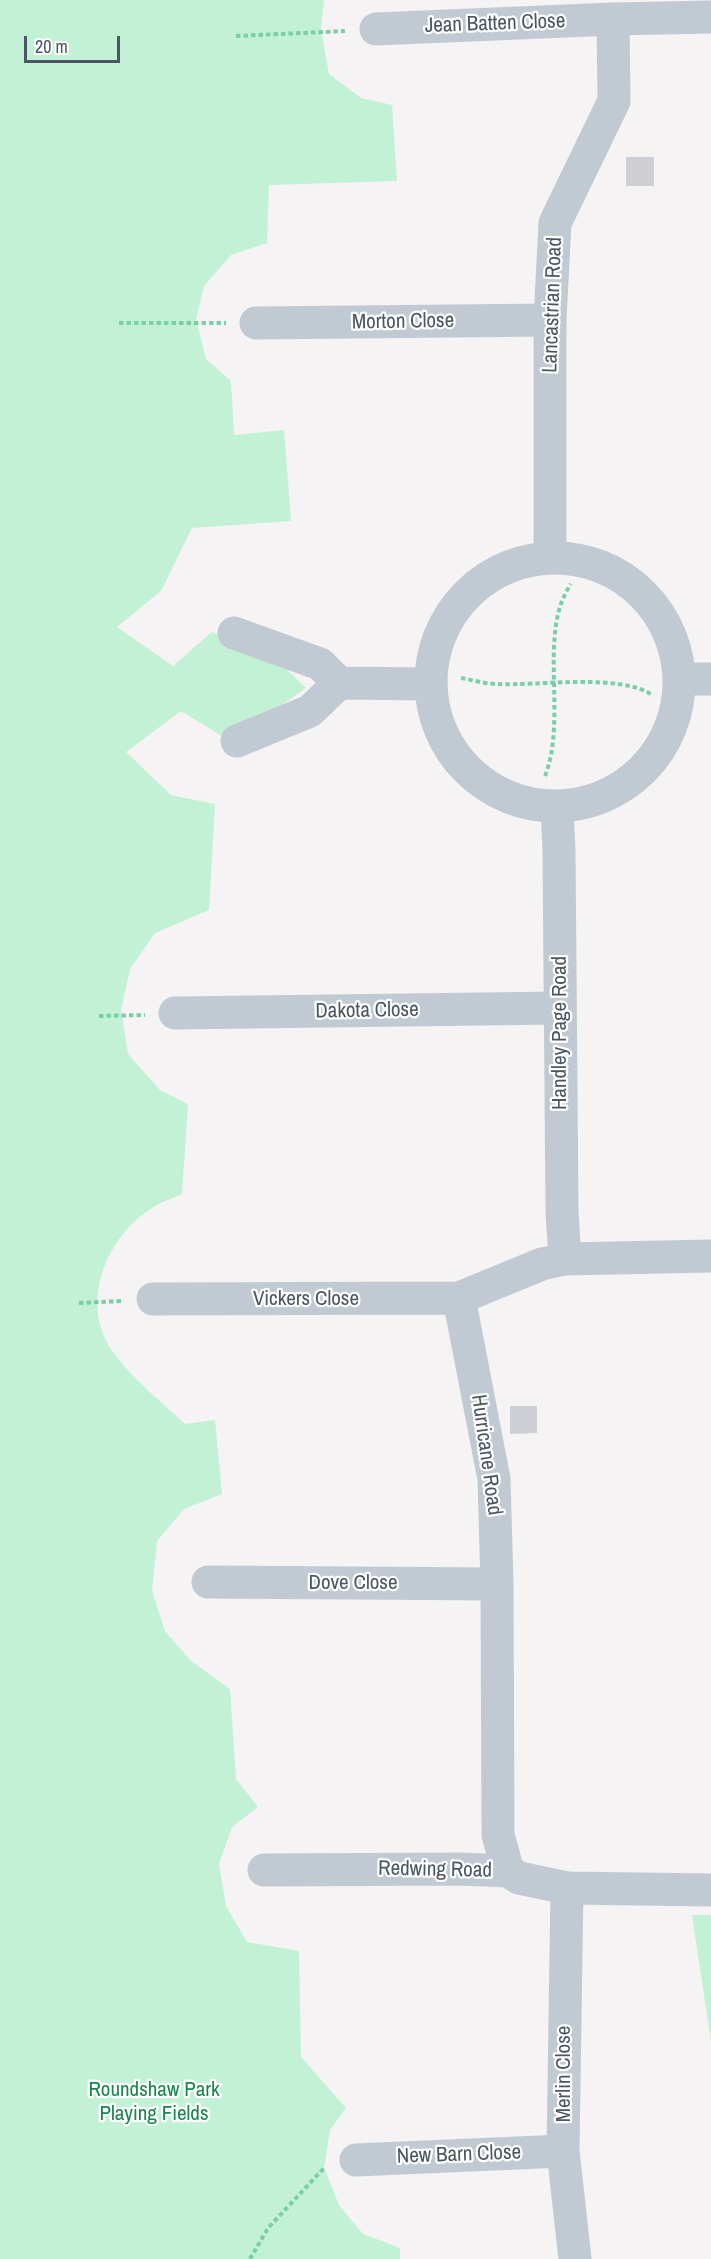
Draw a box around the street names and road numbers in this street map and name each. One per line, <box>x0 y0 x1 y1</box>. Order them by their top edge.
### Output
street label: Jean Batten Close <box>424 9 566 39</box>
street label: Lancastrian Road <box>538 237 568 373</box>
street label: Morton Close <box>352 309 454 335</box>
street label: Handley Page Road <box>547 956 573 1110</box>
street label: Dakota Close <box>315 997 419 1025</box>
street label: Vickers Close <box>253 1286 359 1312</box>
street label: Hurricane Road <box>465 1393 507 1517</box>
street label: Dove Close <box>309 1570 397 1596</box>
street label: Redwing Road <box>378 1856 492 1884</box>
street label: Merlin Close <box>551 2026 577 2122</box>
street label: New Barn Close <box>396 2140 522 2170</box>

